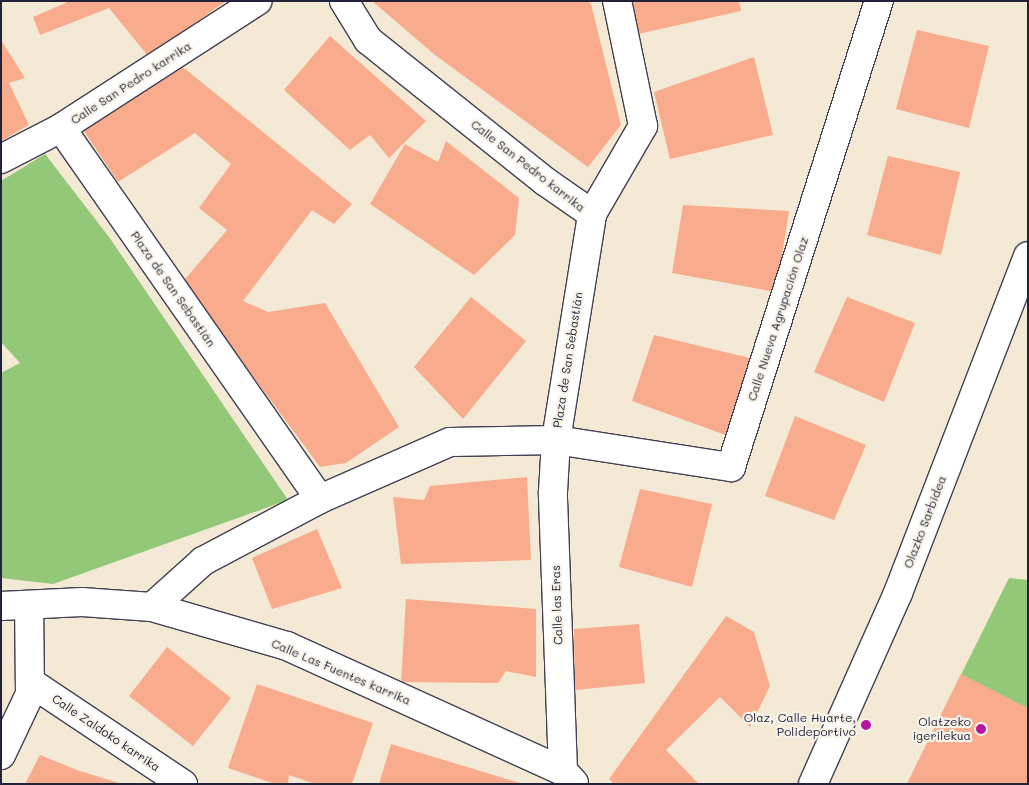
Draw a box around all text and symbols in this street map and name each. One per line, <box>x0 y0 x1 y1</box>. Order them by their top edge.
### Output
street label: Calle San Pedro karrika <box>68 39 194 127</box>
street label: Calle San Pedro karrika <box>468 117 588 215</box>
street label: Plaza de San Sebastián <box>128 229 218 349</box>
street label: Calle Nueva Agrupación Olaz <box>745 235 811 403</box>
street label: Plaza de San Sebastián <box>550 291 586 429</box>
street label: Olazko Sarbidea <box>901 474 949 570</box>
street label: Calle las Eras <box>548 565 566 645</box>
street label: Calle Las Fuentes karrika <box>269 636 413 708</box>
street label: Calle Zaldoko karrika <box>49 691 163 775</box>
place label: Olaz, Calle Huarte, Polideportivo <box>744 711 856 739</box>
place label: Olatzeko igerilekua <box>912 715 971 743</box>
marker: Olaz, Calle Huarte, Polideportivo <box>860 719 872 731</box>
marker: Olatzeko igerilekua <box>975 723 987 735</box>

